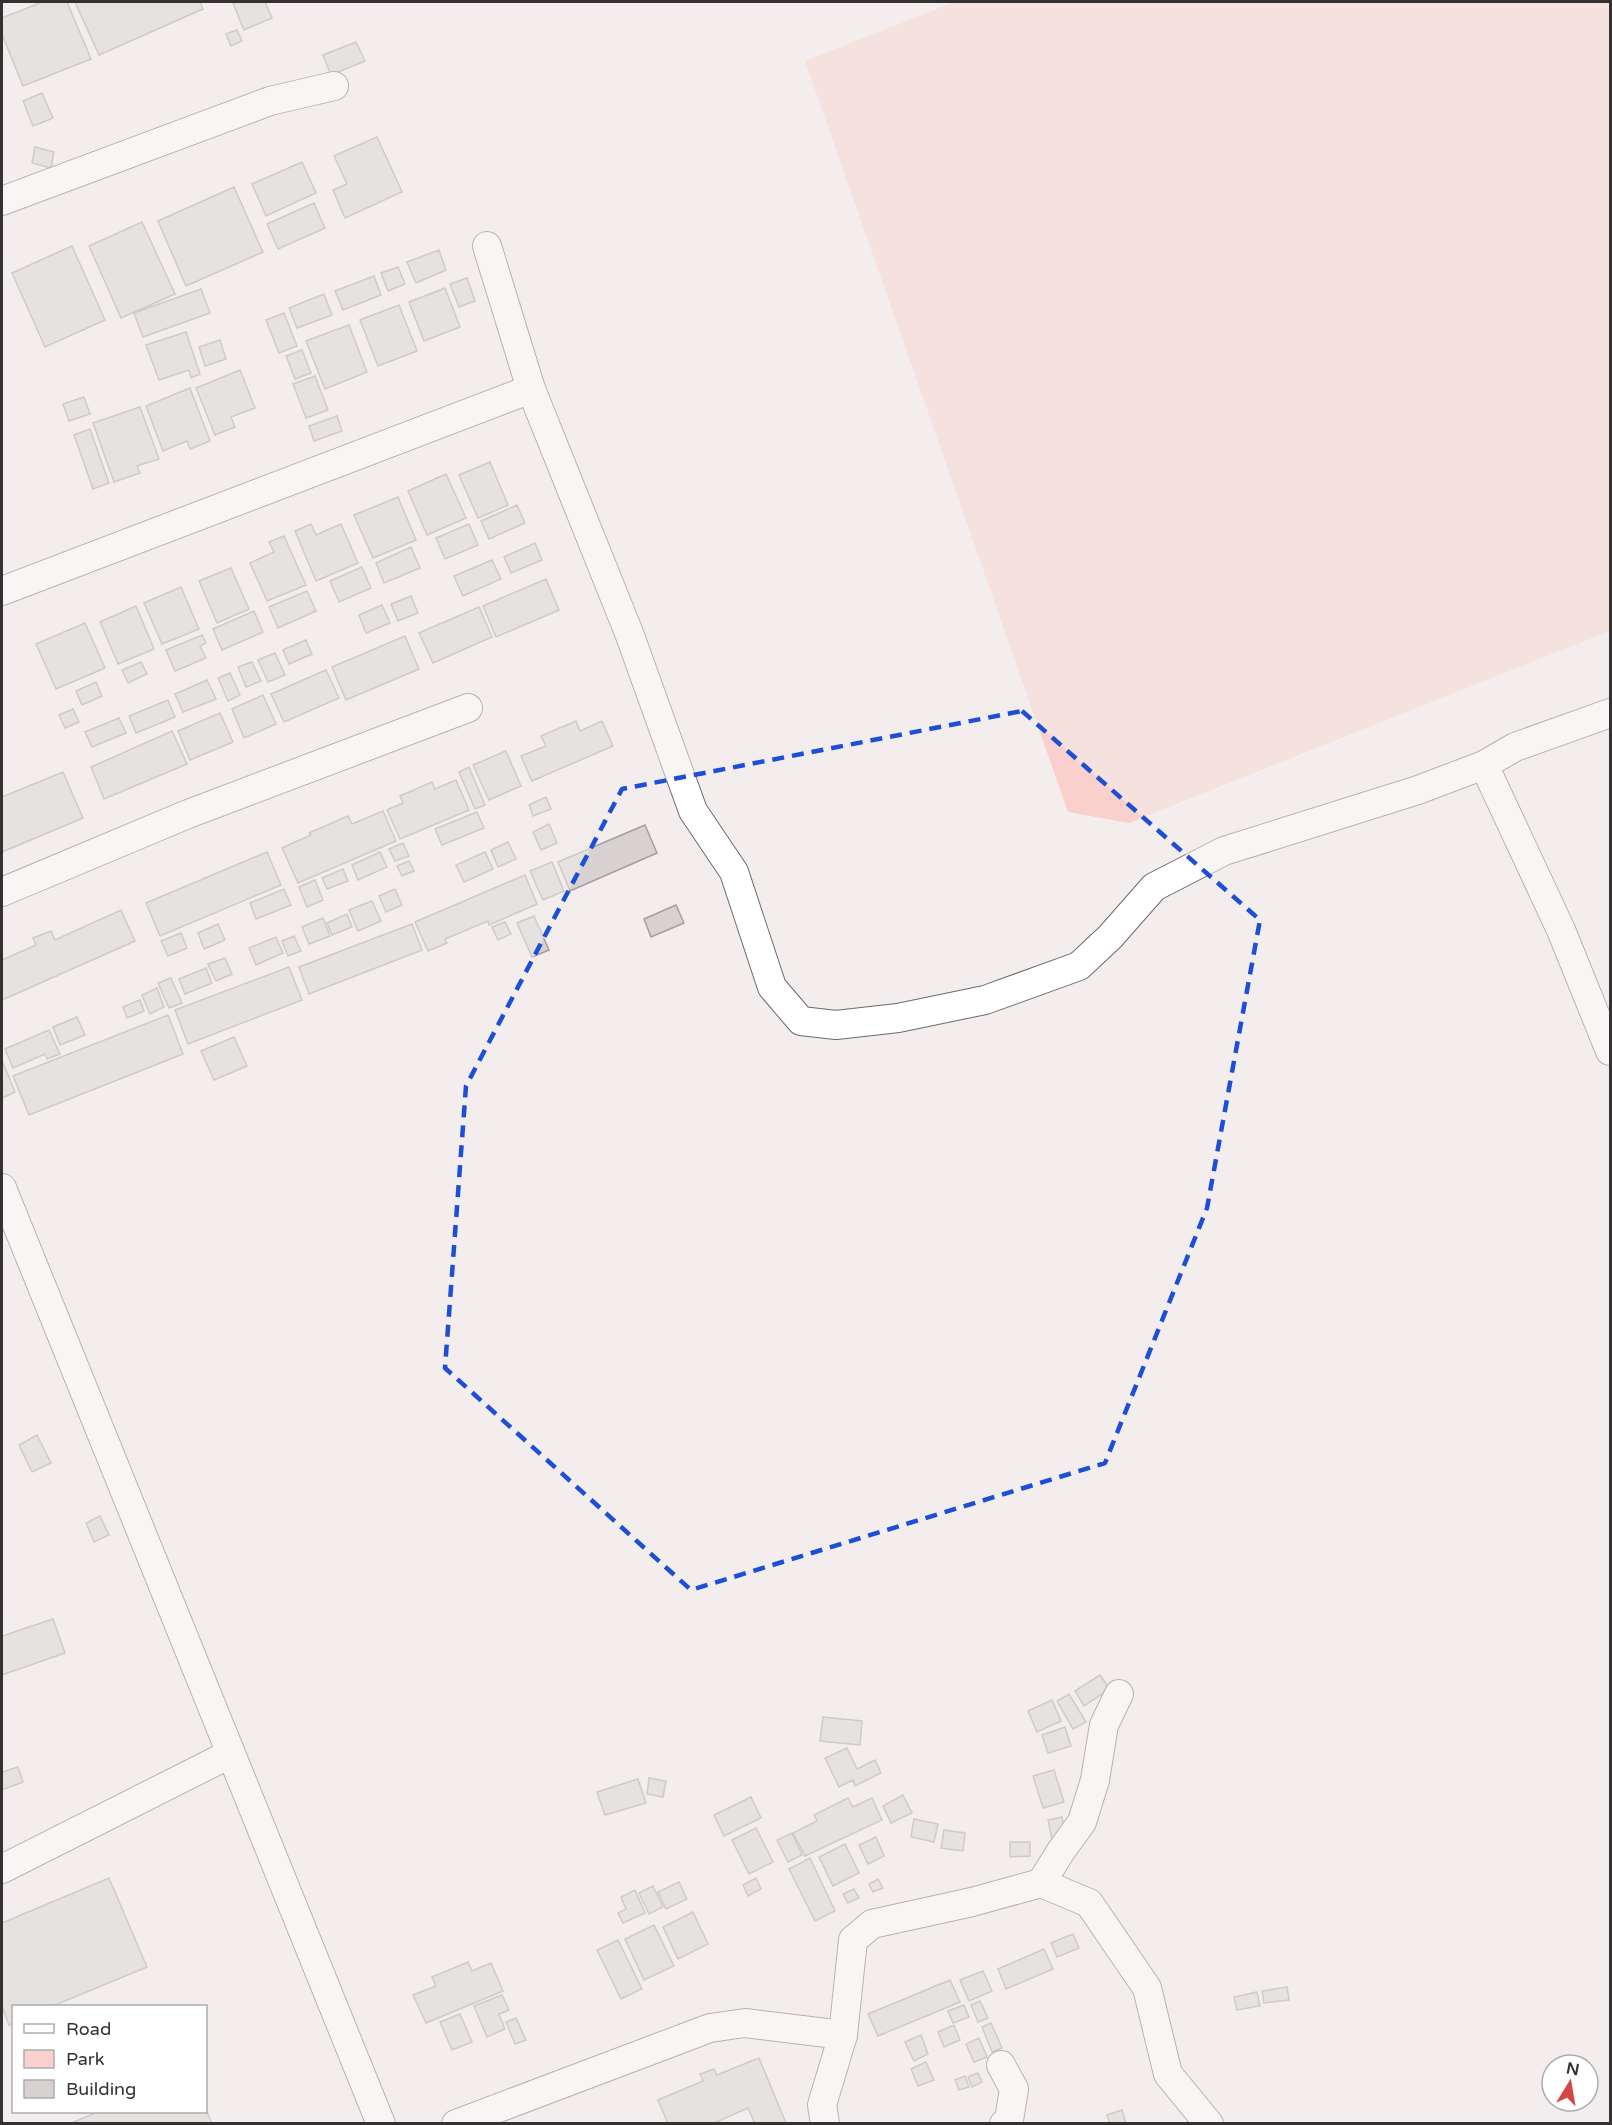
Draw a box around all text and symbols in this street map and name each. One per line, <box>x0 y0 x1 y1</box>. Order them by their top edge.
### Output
legend <box>12 2005 207 2113</box>
text: Road <box>66 2018 111 2040</box>
text: Park <box>66 2048 105 2070</box>
north arrow <box>1540 2053 1600 2113</box>
text: N <box>1564 2058 1581 2080</box>
text: Building <box>66 2078 136 2100</box>

